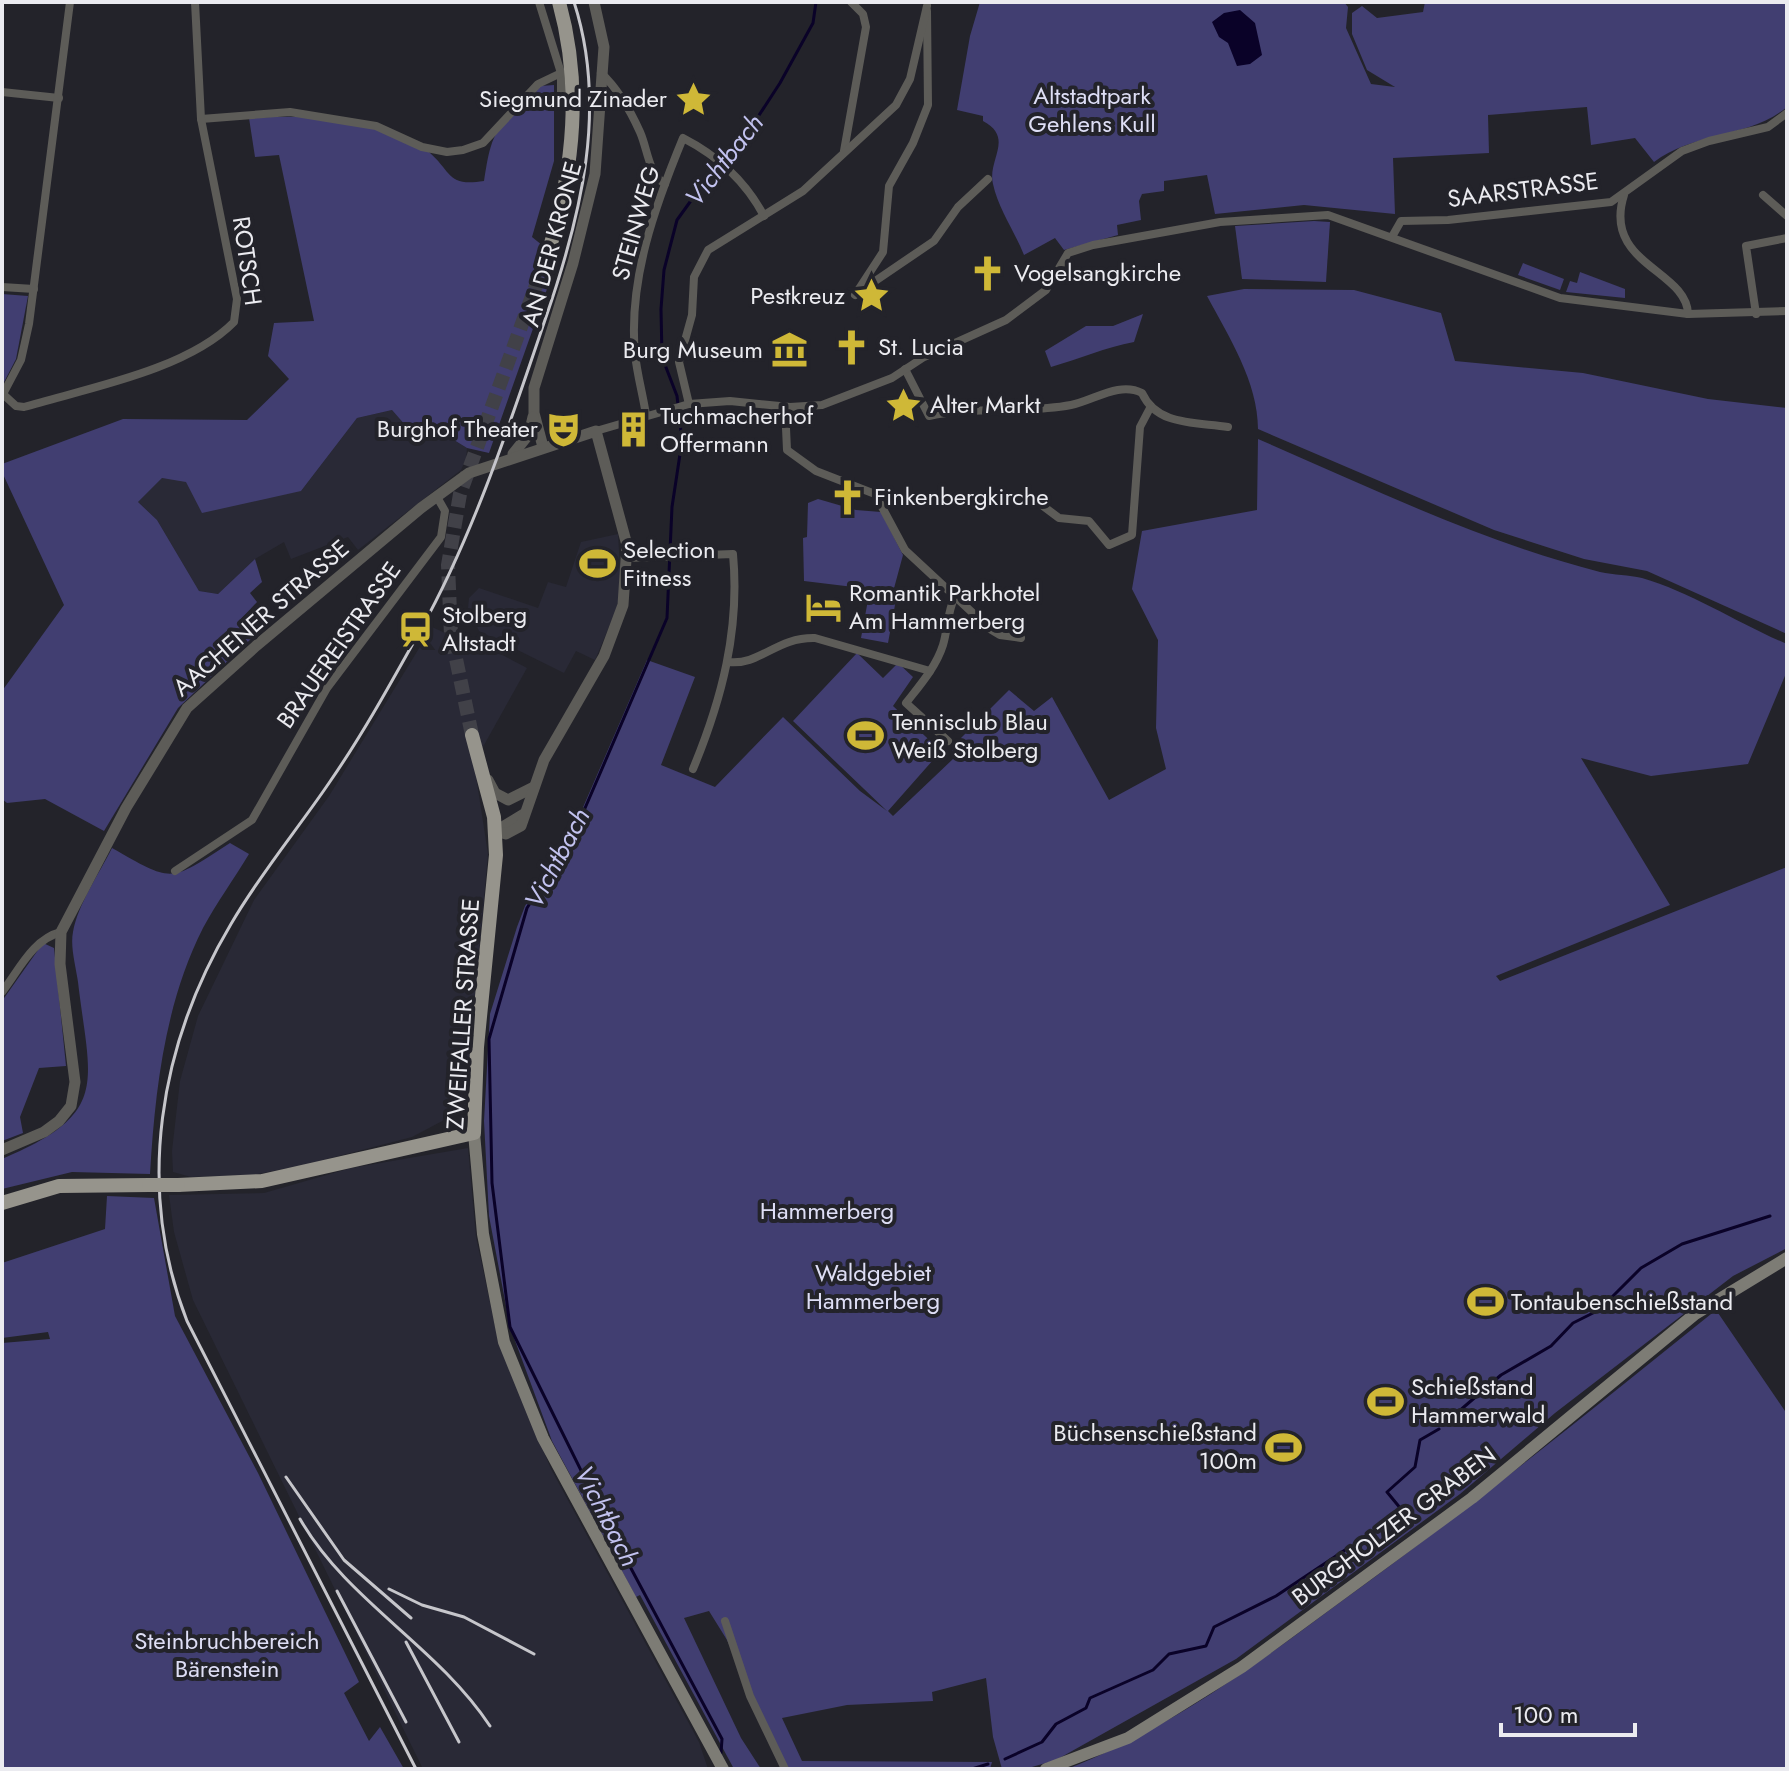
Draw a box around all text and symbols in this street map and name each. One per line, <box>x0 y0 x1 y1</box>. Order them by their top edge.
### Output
park label: Altstadtpark Gehlens Kull <box>1028 78 1156 141</box>
place icon: Siegmund Zinader <box>674 80 712 118</box>
place label: Siegmund Zinader <box>479 81 668 116</box>
water label: Vichtbach <box>676 106 772 214</box>
street label: AN DER KRONE <box>513 157 590 330</box>
street label: STEINWEG <box>602 162 669 284</box>
street label: SAARSTRASSE <box>1445 163 1601 216</box>
street label: ROTSCH <box>224 214 271 308</box>
church icon: Vogelsangkirche <box>969 254 1007 292</box>
place label: Vogelsangkirche <box>1014 255 1181 290</box>
place icon: Pestkreuz <box>852 277 890 315</box>
place label: Pestkreuz <box>750 278 845 313</box>
church icon: St. Lucia <box>833 328 871 366</box>
place label: St. Lucia <box>878 329 964 364</box>
museum icon: Burg Museum <box>770 331 808 369</box>
place label: Burg Museum <box>623 332 763 367</box>
place icon: Alter Markt <box>885 386 923 424</box>
place label: Alter Markt <box>930 387 1041 422</box>
place label: Tuchmacherhof Offermann <box>660 398 815 461</box>
theatre icon: Burghof Theater <box>545 410 583 448</box>
place label: Burghof Theater <box>377 411 539 446</box>
building icon: Tuchmacherhof Offermann <box>615 411 653 449</box>
church icon: Finkenbergkirche <box>829 478 867 516</box>
place label: Finkenbergkirche <box>874 479 1049 514</box>
street label: AACHENER STRASSE <box>165 531 357 704</box>
place label: Selection Fitness <box>623 532 716 595</box>
sports icon: Selection Fitness <box>578 545 616 583</box>
street label: BRAUEREISTRASSE <box>268 554 409 735</box>
place label: Romantik Parkhotel Am Hammerberg <box>849 575 1040 638</box>
hotel icon: Romantik Parkhotel Am Hammerberg <box>804 588 842 626</box>
place label: Stolberg Altstadt <box>442 597 527 660</box>
station icon: Stolberg Altstadt <box>397 610 435 648</box>
place label: Tennisclub Blau Weiß Stolberg <box>892 704 1048 767</box>
sports icon: Tennisclub Blau Weiß Stolberg <box>847 717 885 755</box>
water label: Vichtbach <box>515 801 599 915</box>
street label: ZWEIFALLER STRASSE <box>437 897 488 1131</box>
park label: Hammerberg <box>760 1193 894 1228</box>
park label: Waldgebiet Hammerberg <box>806 1255 940 1318</box>
sports icon: Tontaubenschießstand <box>1466 1283 1504 1321</box>
place label: Tontaubenschießstand <box>1511 1284 1733 1319</box>
place label: Schießstand Hammerwald <box>1411 1369 1546 1432</box>
sports icon: Schießstand Hammerwald <box>1366 1382 1404 1420</box>
place label: Büchsenschießstand 100m <box>1053 1415 1257 1478</box>
sports icon: Büchsenschießstand 100m <box>1264 1428 1302 1466</box>
street label: BURGHOLZER GRABEN <box>1284 1437 1503 1614</box>
water label: Vichtbach <box>565 1459 649 1573</box>
park label: Steinbruchbereich Bärenstein <box>134 1623 320 1686</box>
scale bar <box>1501 1687 1635 1737</box>
text: 100 m <box>1513 1697 1579 1732</box>

